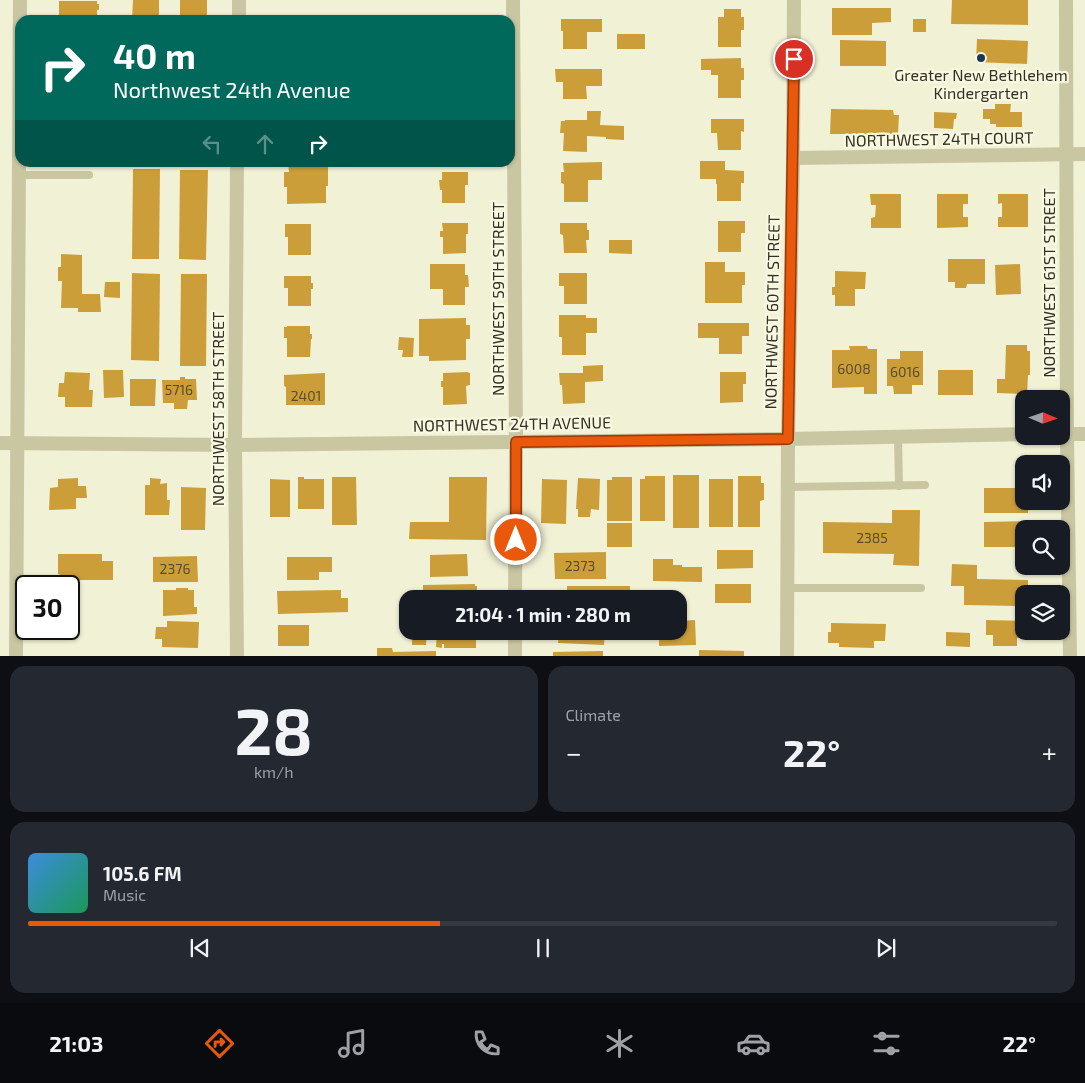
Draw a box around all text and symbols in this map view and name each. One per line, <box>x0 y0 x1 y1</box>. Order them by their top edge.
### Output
text: 40 m <box>113 34 196 76</box>
icon: right <box>30 35 95 100</box>
pin <box>773 38 815 80</box>
icon: arrive <box>780 45 808 73</box>
marker: Greater New Bethlehem Kindergarten <box>975 52 987 64</box>
place label: Greater New Bethlehem Kindergarten <box>894 65 1068 102</box>
text: Northwest 24th Avenue <box>113 76 351 102</box>
street label: NORTHWEST 24TH COURT <box>844 127 1034 150</box>
icon: left <box>198 130 226 158</box>
icon: ahead <box>251 130 279 158</box>
icon: right <box>304 130 332 158</box>
street label: NORTHWEST 61ST STREET <box>1039 188 1058 378</box>
street label: NORTHWEST 59TH STREET <box>488 202 507 396</box>
street label: NORTHWEST 60TH STREET <box>760 214 783 410</box>
street label: NORTHWEST 58TH STREET <box>208 312 227 506</box>
house number: 6008 <box>837 360 871 377</box>
house number: 6016 <box>890 363 920 380</box>
house number: 5716 <box>165 381 193 398</box>
house number: 2401 <box>291 387 321 404</box>
north arrow <box>1015 390 1070 445</box>
map controls <box>1015 390 1070 640</box>
street label: NORTHWEST 24TH AVENUE <box>413 412 611 435</box>
button: sound <box>1015 455 1070 510</box>
position arrow <box>489 513 541 565</box>
button: search <box>1015 520 1070 575</box>
house number: 2385 <box>856 529 888 546</box>
house number: 2373 <box>565 557 595 574</box>
house number: 2376 <box>160 560 190 577</box>
speed limit sign: 30 <box>15 575 80 640</box>
button: layers <box>1015 585 1070 640</box>
text: 21:04 · 1 min · 280 m <box>455 603 631 626</box>
text: 28 <box>235 690 313 768</box>
text: Climate <box>566 705 621 724</box>
text: 22° <box>783 729 840 775</box>
text: − <box>566 735 582 769</box>
text: + <box>1042 735 1057 769</box>
text: km/h <box>254 762 294 781</box>
text: 105.6 FM <box>103 862 182 885</box>
text: Music <box>103 885 146 904</box>
icon: previous <box>186 934 214 962</box>
icon: pause <box>529 934 557 962</box>
icon: next <box>872 934 900 962</box>
icon: directions <box>202 1026 237 1061</box>
icon: music <box>335 1026 370 1061</box>
icon: phone <box>469 1026 504 1061</box>
icon: climate <box>602 1026 637 1061</box>
icon: car <box>736 1026 771 1061</box>
icon: filters <box>869 1026 904 1061</box>
text: 21:03 <box>49 1030 104 1056</box>
text: 22° <box>1003 1030 1036 1056</box>

